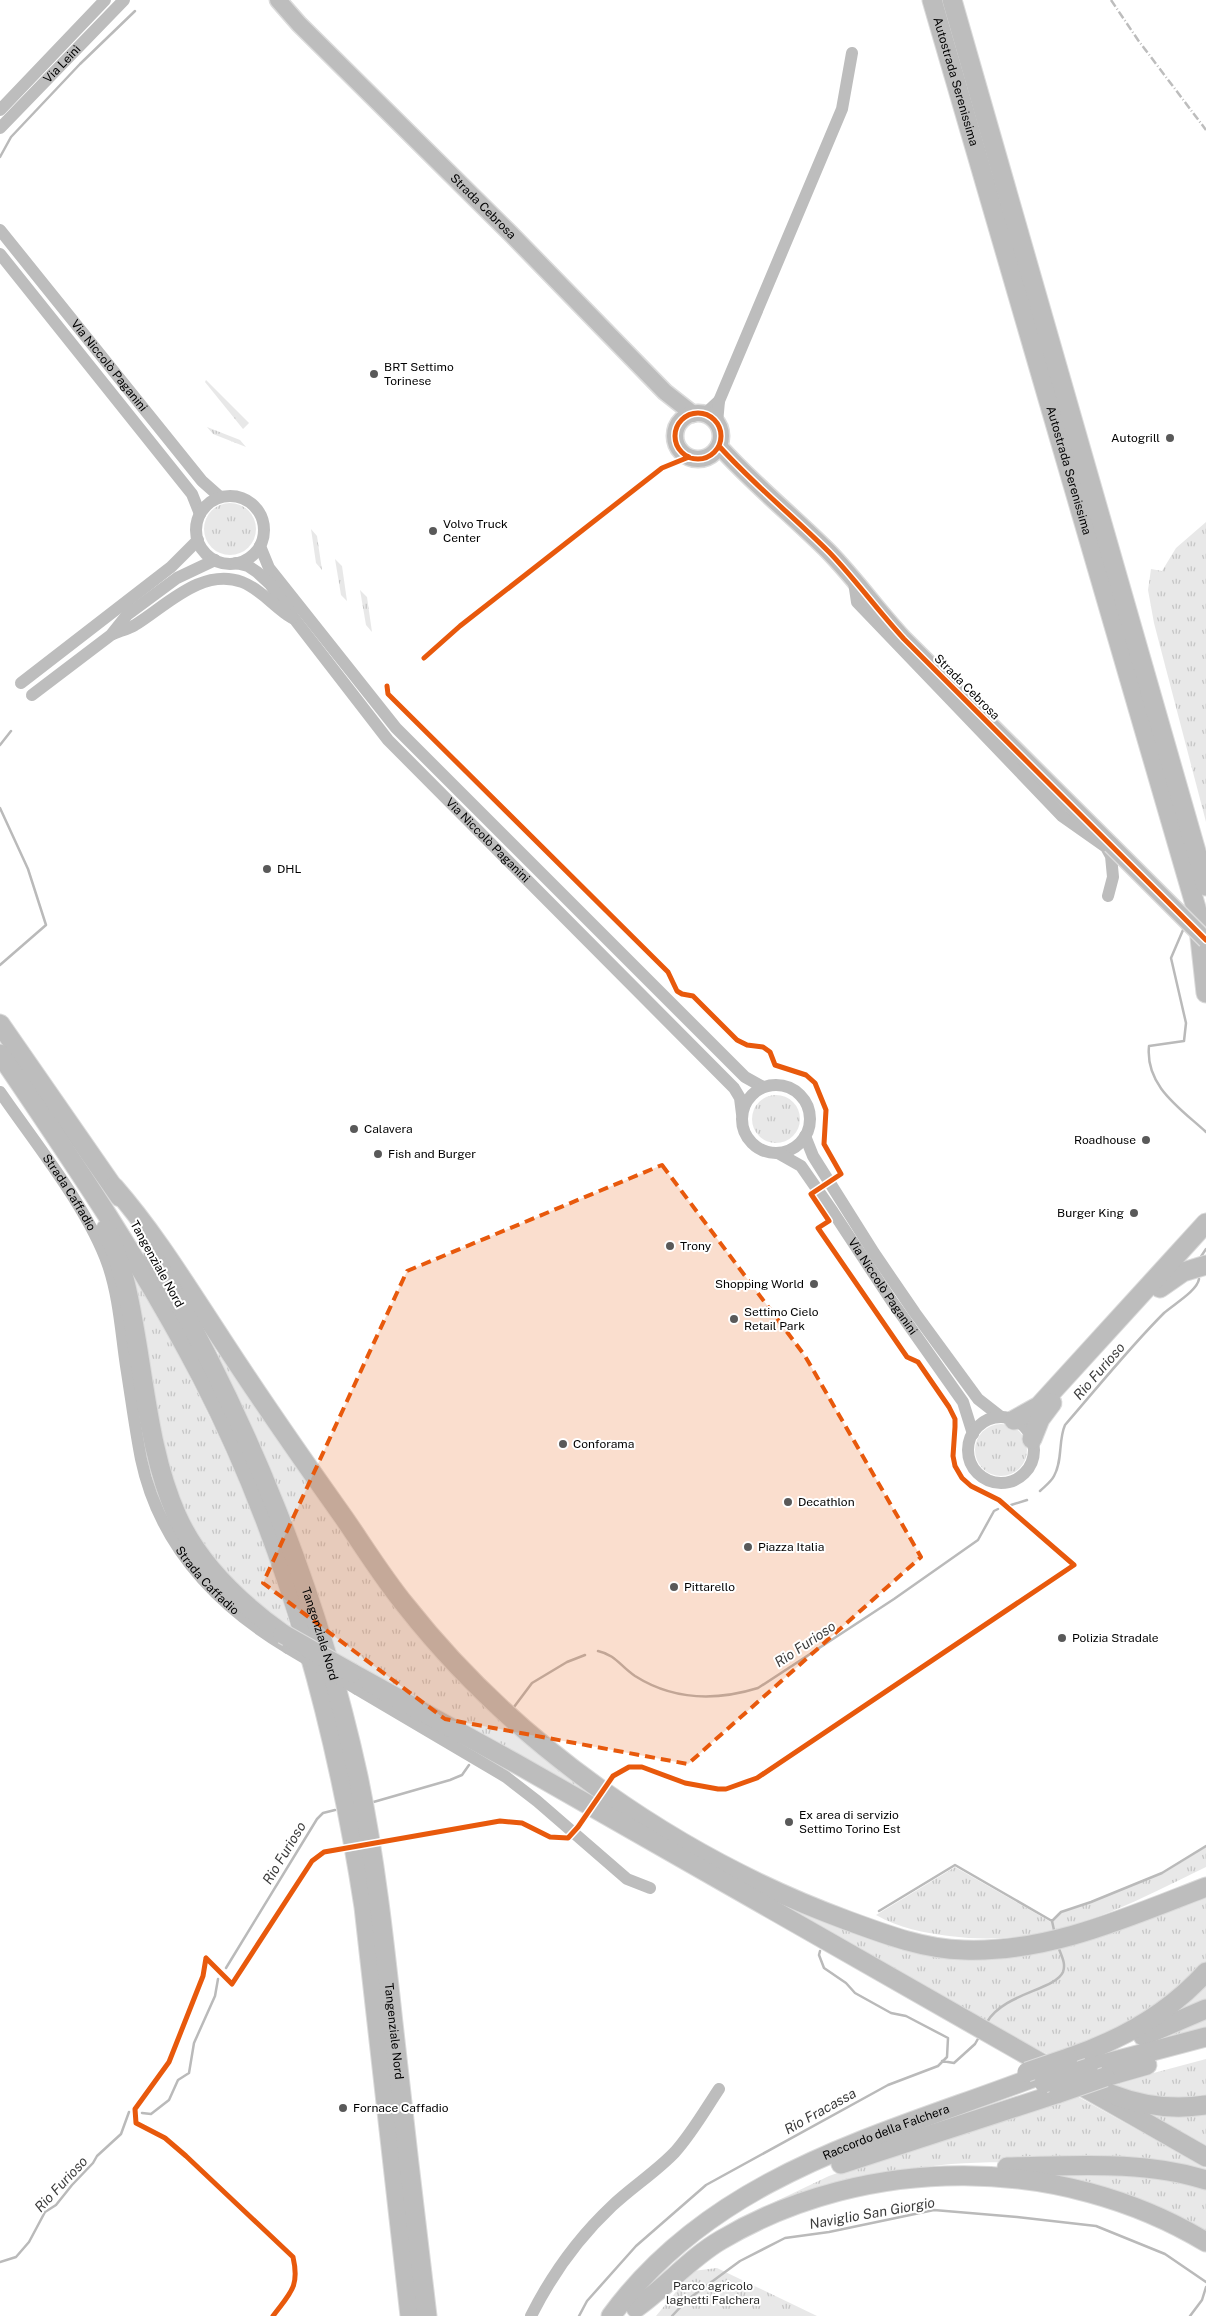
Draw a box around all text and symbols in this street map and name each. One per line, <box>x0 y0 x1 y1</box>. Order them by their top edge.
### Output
street label: Autostrada Serenissima <box>930 16 981 148</box>
street label: Via Leinì <box>41 42 83 86</box>
street label: Strada Cebrosa <box>447 171 519 242</box>
street label: Via Niccolò Paganini <box>68 317 150 414</box>
place label: BRT Settimo Torinese <box>384 360 454 388</box>
marker: BRT Settimo Torinese <box>368 368 380 380</box>
street label: Autostrada Serenissima <box>1043 404 1094 537</box>
place label: Autogrill <box>1111 431 1160 445</box>
marker: Autogrill <box>1164 432 1176 444</box>
place label: Volvo Truck Center <box>443 517 508 545</box>
marker: Volvo Truck Center <box>427 525 439 537</box>
street label: Strada Cebrosa <box>931 651 1003 723</box>
street label: Via Niccolò Paganini <box>443 795 533 886</box>
place label: DHL <box>277 862 302 876</box>
marker: DHL <box>261 863 273 875</box>
place label: Calavera <box>364 1122 413 1136</box>
marker: Calavera <box>348 1123 360 1135</box>
place label: Roadhouse <box>1074 1133 1136 1147</box>
marker: Roadhouse <box>1140 1134 1152 1146</box>
place label: Fish and Burger <box>388 1147 476 1161</box>
marker: Fish and Burger <box>372 1148 384 1160</box>
street label: Strada Caffadio <box>39 1151 99 1233</box>
place label: Burger King <box>1057 1206 1124 1220</box>
marker: Burger King <box>1128 1207 1140 1219</box>
street label: Tangenziale Nord <box>127 1218 187 1310</box>
street label: Via Niccolò Paganini <box>845 1236 920 1337</box>
place label: Trony <box>680 1239 712 1253</box>
marker: Trony <box>664 1240 676 1252</box>
place label: Shopping World <box>715 1277 804 1291</box>
marker: Shopping World <box>808 1278 820 1290</box>
place label: Settimo Cielo Retail Park <box>744 1305 819 1333</box>
marker: Settimo Cielo Retail Park <box>728 1313 740 1325</box>
water label: Rio Furioso <box>1070 1339 1128 1403</box>
place label: Conforama <box>573 1437 634 1451</box>
marker: Conforama <box>557 1438 569 1450</box>
place label: Decathlon <box>798 1495 855 1509</box>
marker: Decathlon <box>782 1496 794 1508</box>
place label: Piazza Italia <box>758 1540 824 1554</box>
marker: Piazza Italia <box>742 1541 754 1553</box>
street label: Strada Caffadio <box>172 1544 242 1618</box>
place label: Pittarello <box>684 1580 735 1594</box>
marker: Pittarello <box>668 1581 680 1593</box>
street label: Tangenziale Nord <box>299 1585 341 1682</box>
water label: Rio Furioso <box>772 1618 839 1670</box>
place label: Polizia Stradale <box>1072 1631 1159 1645</box>
marker: Polizia Stradale <box>1056 1632 1068 1644</box>
place label: Ex area di servizio Settimo Torino Est <box>799 1808 901 1836</box>
marker: Ex area di servizio Settimo Torino Est <box>783 1816 795 1828</box>
water label: Rio Furioso <box>259 1819 309 1887</box>
street label: Tangenziale Nord <box>382 1982 406 2080</box>
water label: Rio Fracassa <box>781 2085 859 2137</box>
place label: Fornace Caffadio <box>353 2101 449 2115</box>
marker: Fornace Caffadio <box>337 2102 349 2114</box>
street label: Raccordo della Falchera <box>821 2102 951 2163</box>
water label: Rio Furioso <box>31 2153 91 2215</box>
water label: Naviglio San Giorgio <box>808 2194 937 2232</box>
park label: Parco agricolo laghetti Falchera <box>666 2279 760 2307</box>

